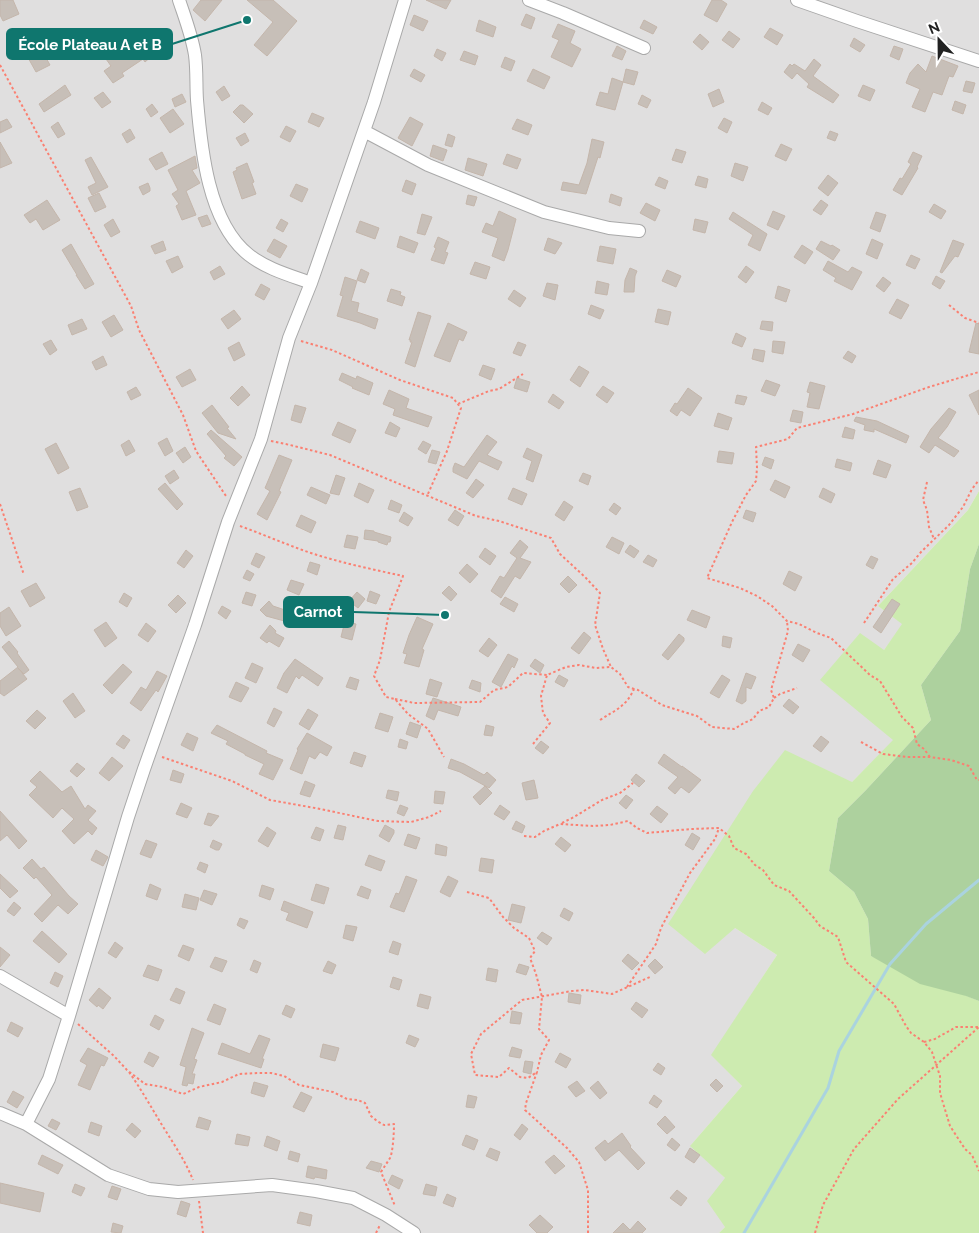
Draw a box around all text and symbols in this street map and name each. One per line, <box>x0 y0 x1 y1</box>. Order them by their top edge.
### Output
north arrow <box>914 15 964 65</box>
text: N <box>926 19 942 37</box>
callout: École Plateau A et B <box>7 29 172 59</box>
text: École Plateau A et B <box>18 36 162 54</box>
callout: Carnot <box>284 597 353 627</box>
text: Carnot <box>294 603 342 621</box>

